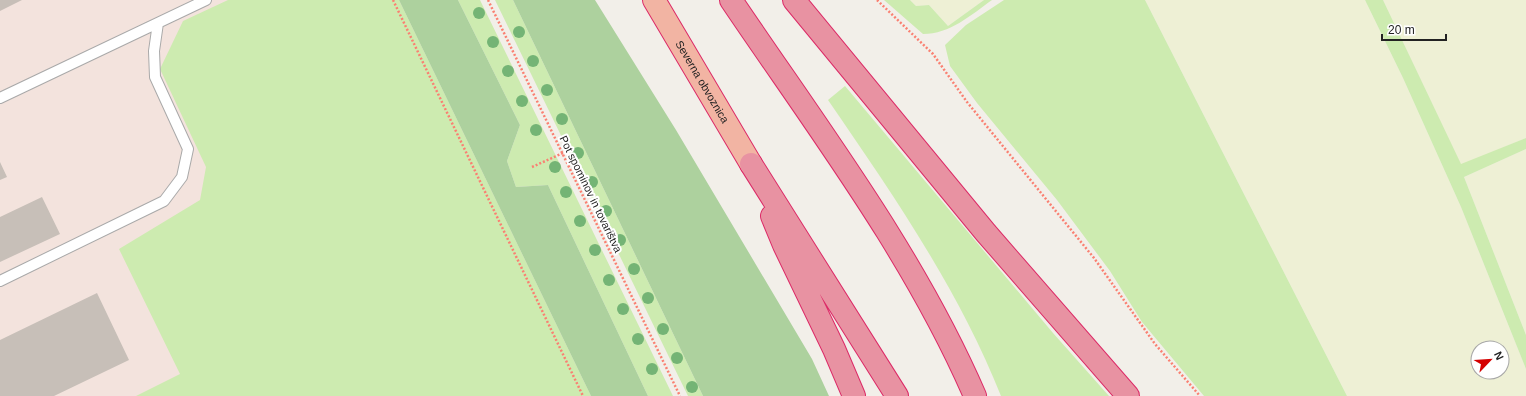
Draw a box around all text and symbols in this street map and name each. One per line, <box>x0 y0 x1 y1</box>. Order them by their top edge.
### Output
scale bar <box>1382 16 1446 42</box>
text: 20 m <box>1388 23 1415 37</box>
street label: Severna obvoznica <box>673 38 732 126</box>
street label: Pot spominov in tovarištva <box>557 134 625 255</box>
north arrow <box>1470 340 1510 380</box>
text: N <box>1492 350 1506 362</box>

